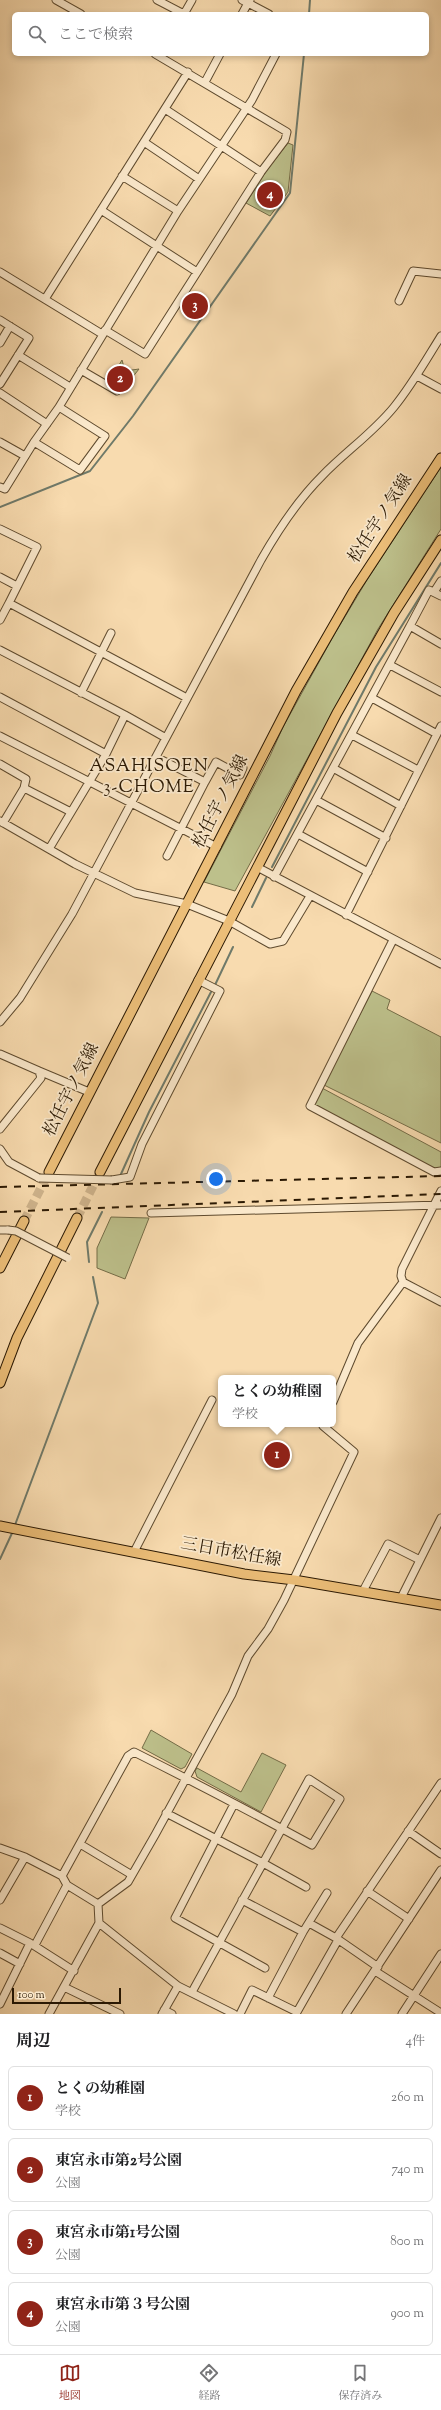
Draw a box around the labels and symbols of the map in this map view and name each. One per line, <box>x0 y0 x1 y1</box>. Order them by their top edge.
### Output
pin: 4 <box>257 180 283 210</box>
pin: 3 <box>182 291 208 321</box>
pin: 2 <box>107 364 133 394</box>
street label: 松任宇ノ気線 <box>343 470 419 568</box>
street label: 松任宇ノ気線 <box>187 751 255 853</box>
district label: ASAHISOEN 3-CHOME <box>89 754 209 801</box>
street label: 松任宇ノ気線 <box>38 1039 106 1141</box>
your location <box>206 1169 226 1189</box>
pin: 1 <box>264 1440 290 1470</box>
street label: 三日市松任線 <box>179 1532 283 1574</box>
scale bar <box>12 1986 121 2005</box>

